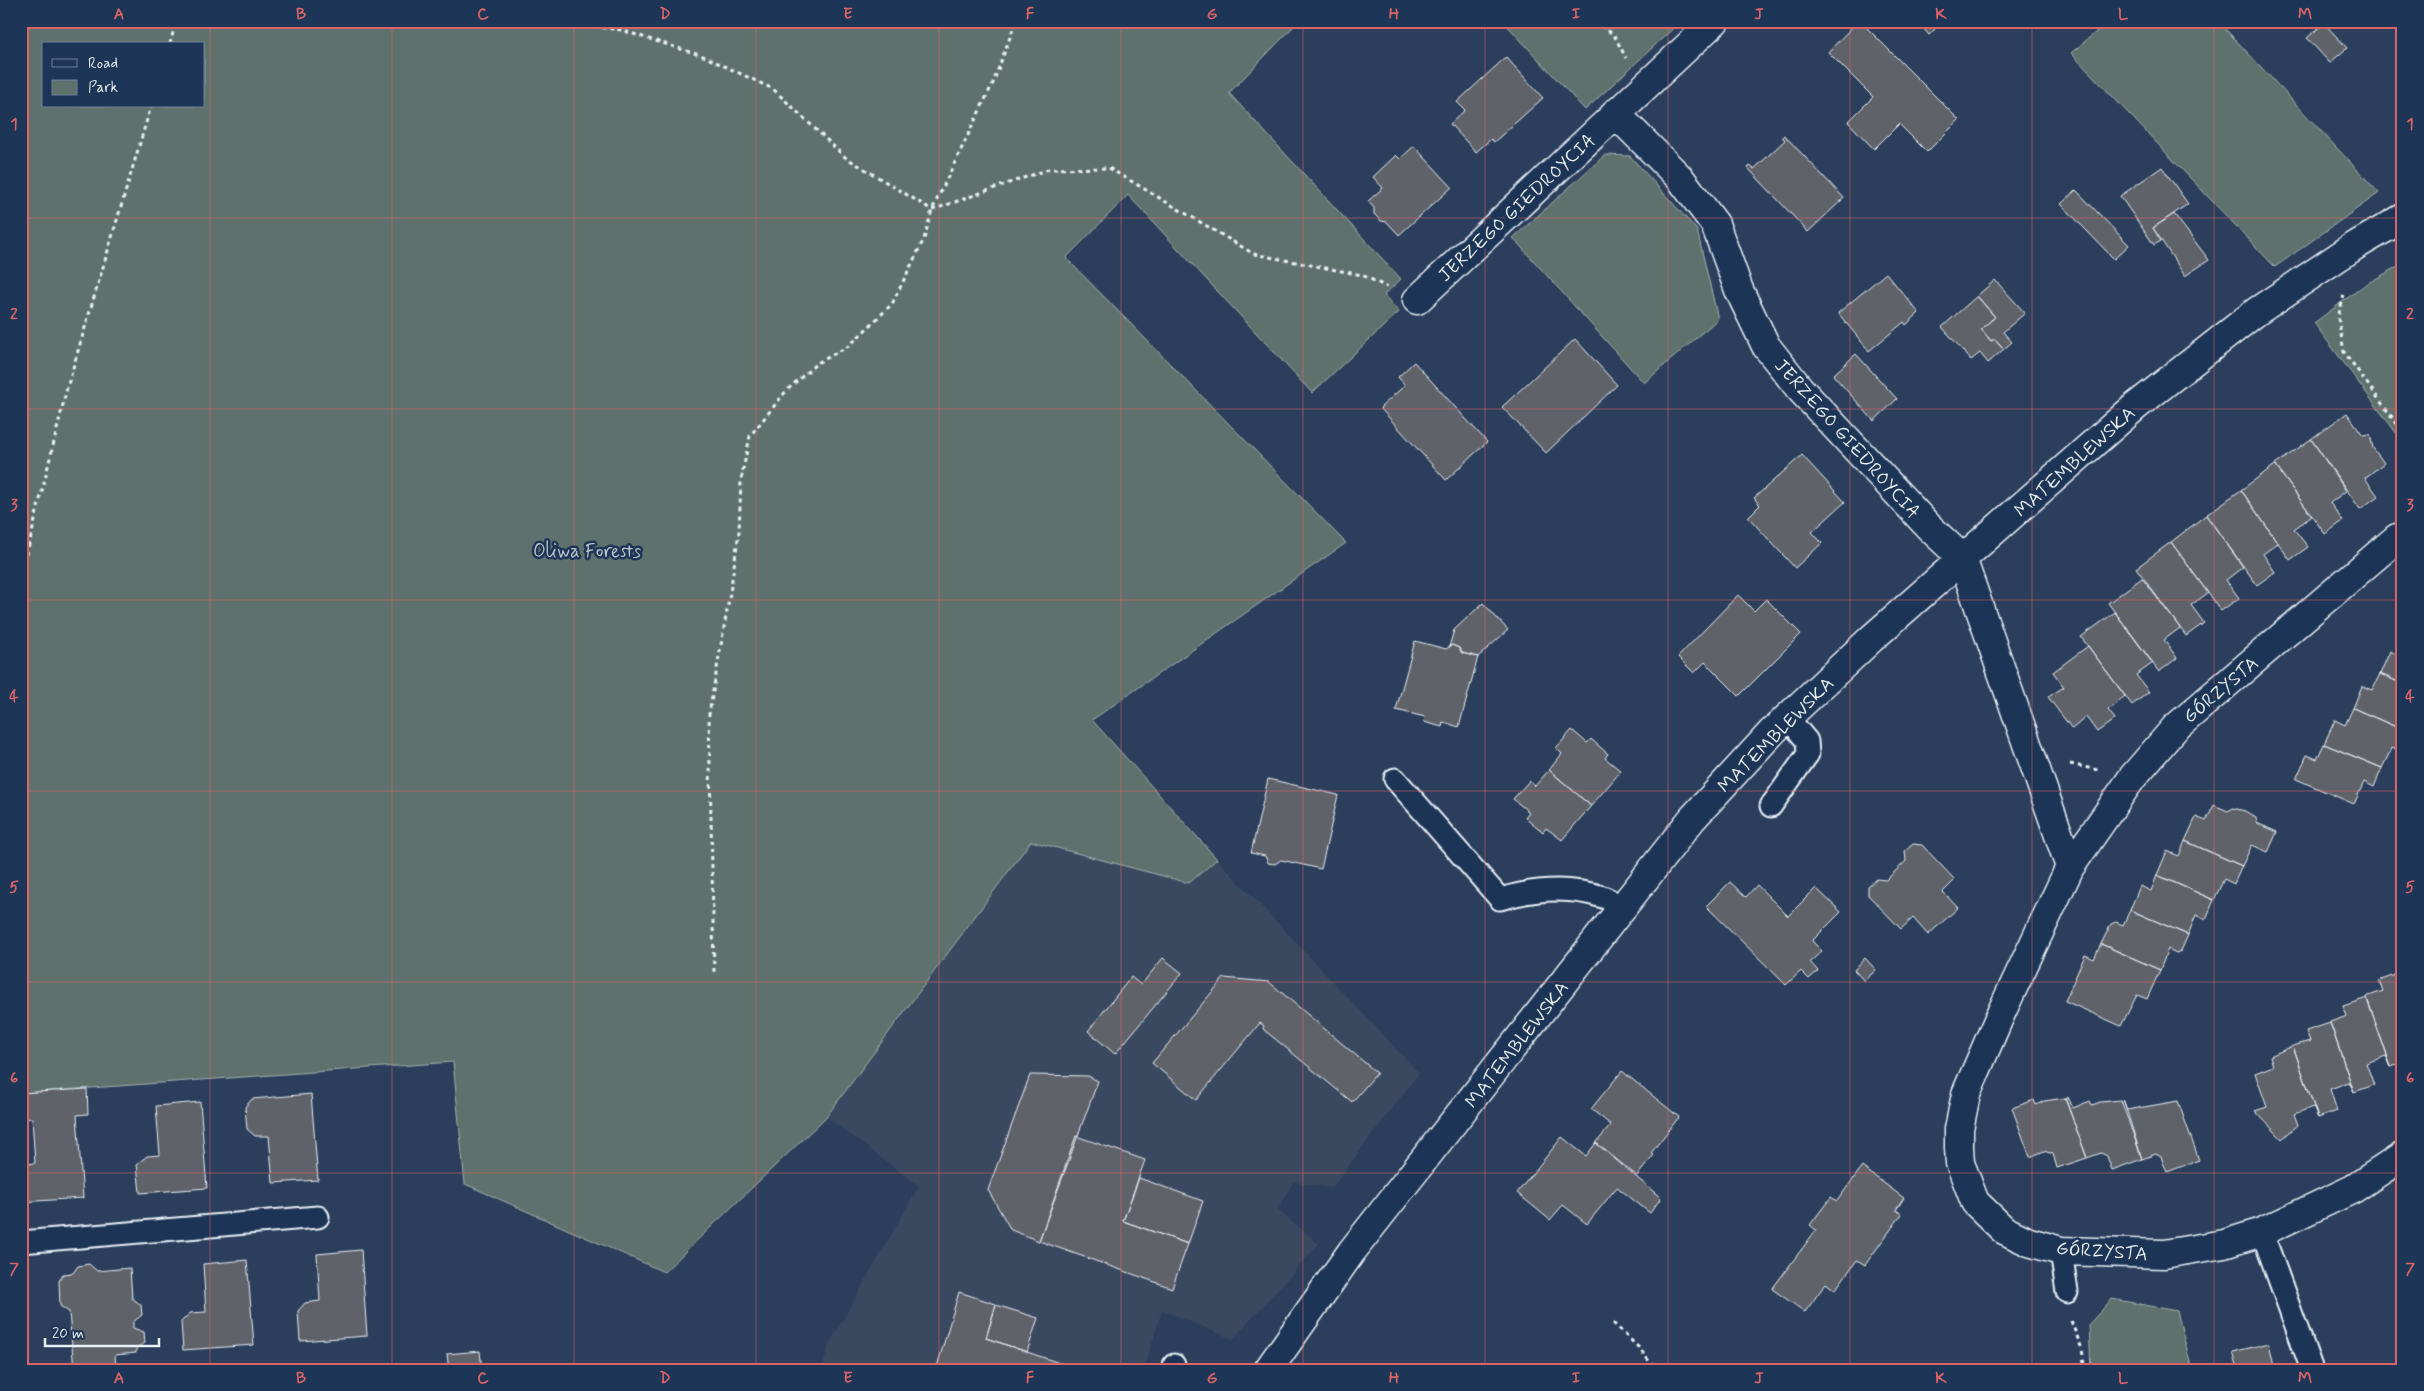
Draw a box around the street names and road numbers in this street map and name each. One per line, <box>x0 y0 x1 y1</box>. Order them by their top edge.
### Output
street label: JERZEGO GIEDROYCIA <box>1433 128 1601 288</box>
street label: JERZEGO GIEDROYCIA <box>1768 354 1925 524</box>
street label: MATEMBLEWSKA <box>2009 401 2141 523</box>
street label: GÓRZYSTA <box>2178 651 2264 729</box>
street label: MATEMBLEWSKA <box>1712 671 1840 799</box>
street label: MATEMBLEWSKA <box>1460 976 1575 1114</box>
street label: GÓRZYSTA <box>2055 1236 2148 1267</box>

